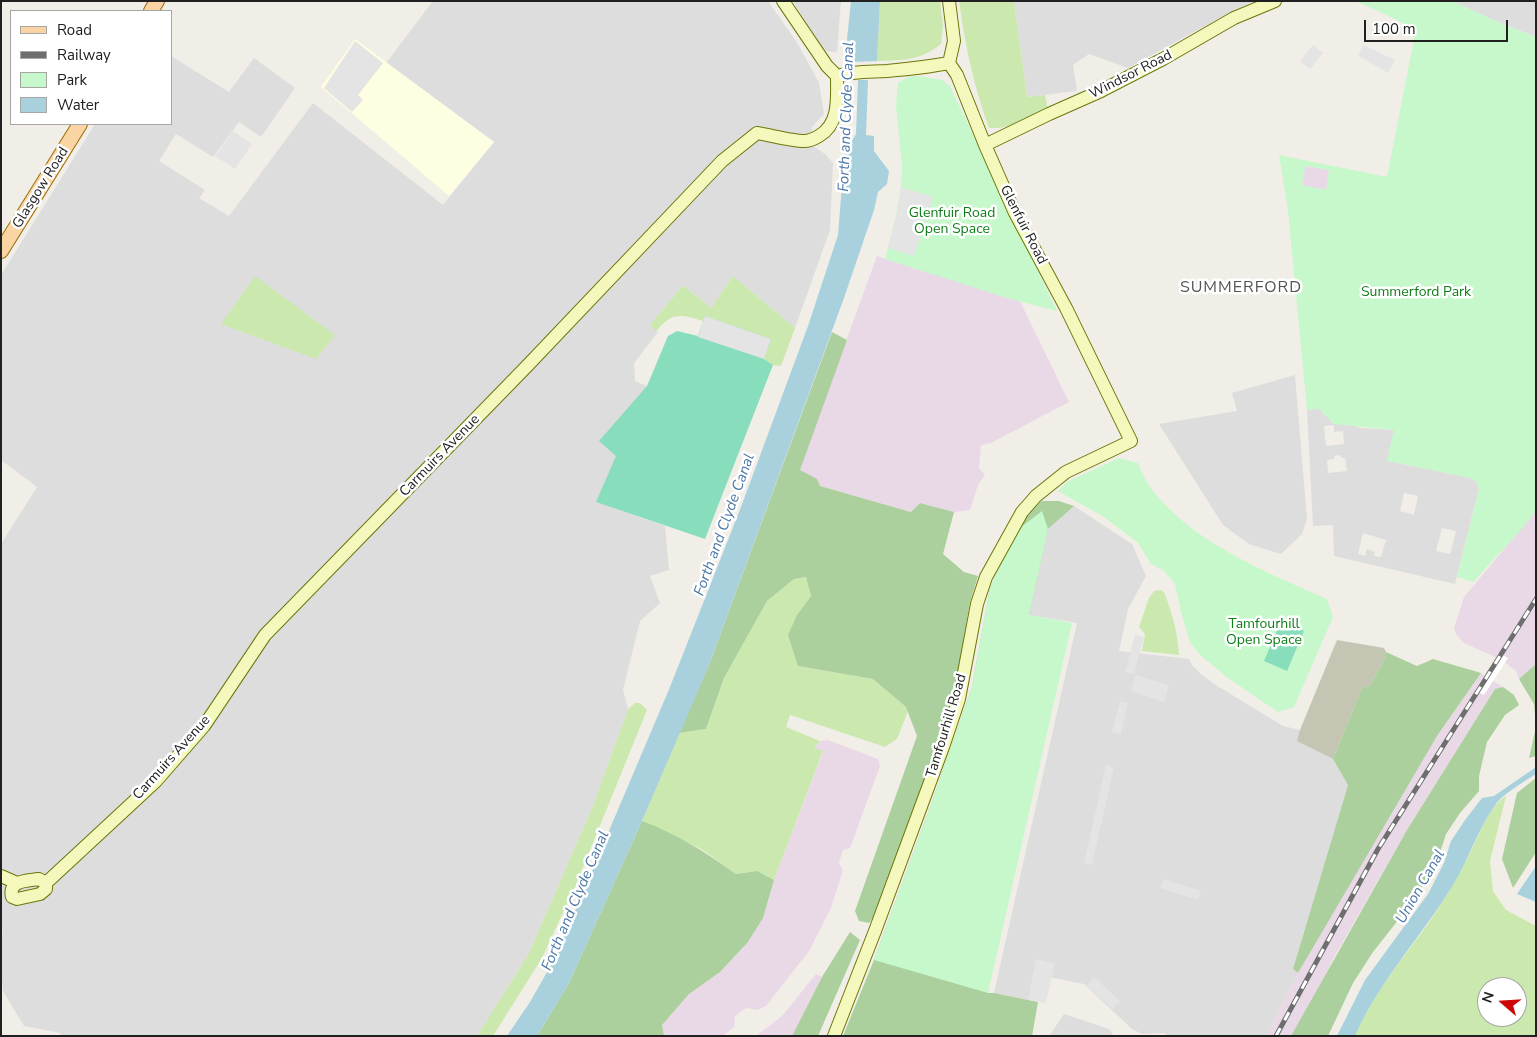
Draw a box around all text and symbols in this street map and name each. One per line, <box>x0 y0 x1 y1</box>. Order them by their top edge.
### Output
legend <box>10 10 172 125</box>
scale bar <box>1367 10 1511 42</box>
text: 100 m <box>1372 19 1416 39</box>
text: Road <box>57 20 92 40</box>
water label: Forth and Clyde Canal <box>835 42 859 192</box>
text: Railway <box>57 45 111 65</box>
street label: Windsor Road <box>1087 47 1175 103</box>
text: Park <box>57 70 87 90</box>
text: Water <box>57 95 99 115</box>
street label: Glasgow Road <box>9 144 73 232</box>
street label: Glenfuir Road <box>996 183 1050 267</box>
park label: Glenfuir Road Open Space <box>909 206 995 238</box>
district label: SUMMERFORD <box>1179 278 1303 298</box>
park label: Summerford Park <box>1361 285 1471 301</box>
street label: Carmuirs Avenue <box>397 411 483 501</box>
water label: Forth and Clyde Canal <box>691 451 759 599</box>
park label: Tamfourhill Open Space <box>1226 617 1302 650</box>
street label: Tamfourhill Road <box>923 672 971 780</box>
street label: Carmuirs Avenue <box>130 712 214 804</box>
water label: Forth and Clyde Canal <box>538 828 614 974</box>
water label: Union Canal <box>1393 847 1449 927</box>
north arrow <box>1477 977 1527 1027</box>
text: N <box>1478 989 1499 1005</box>

